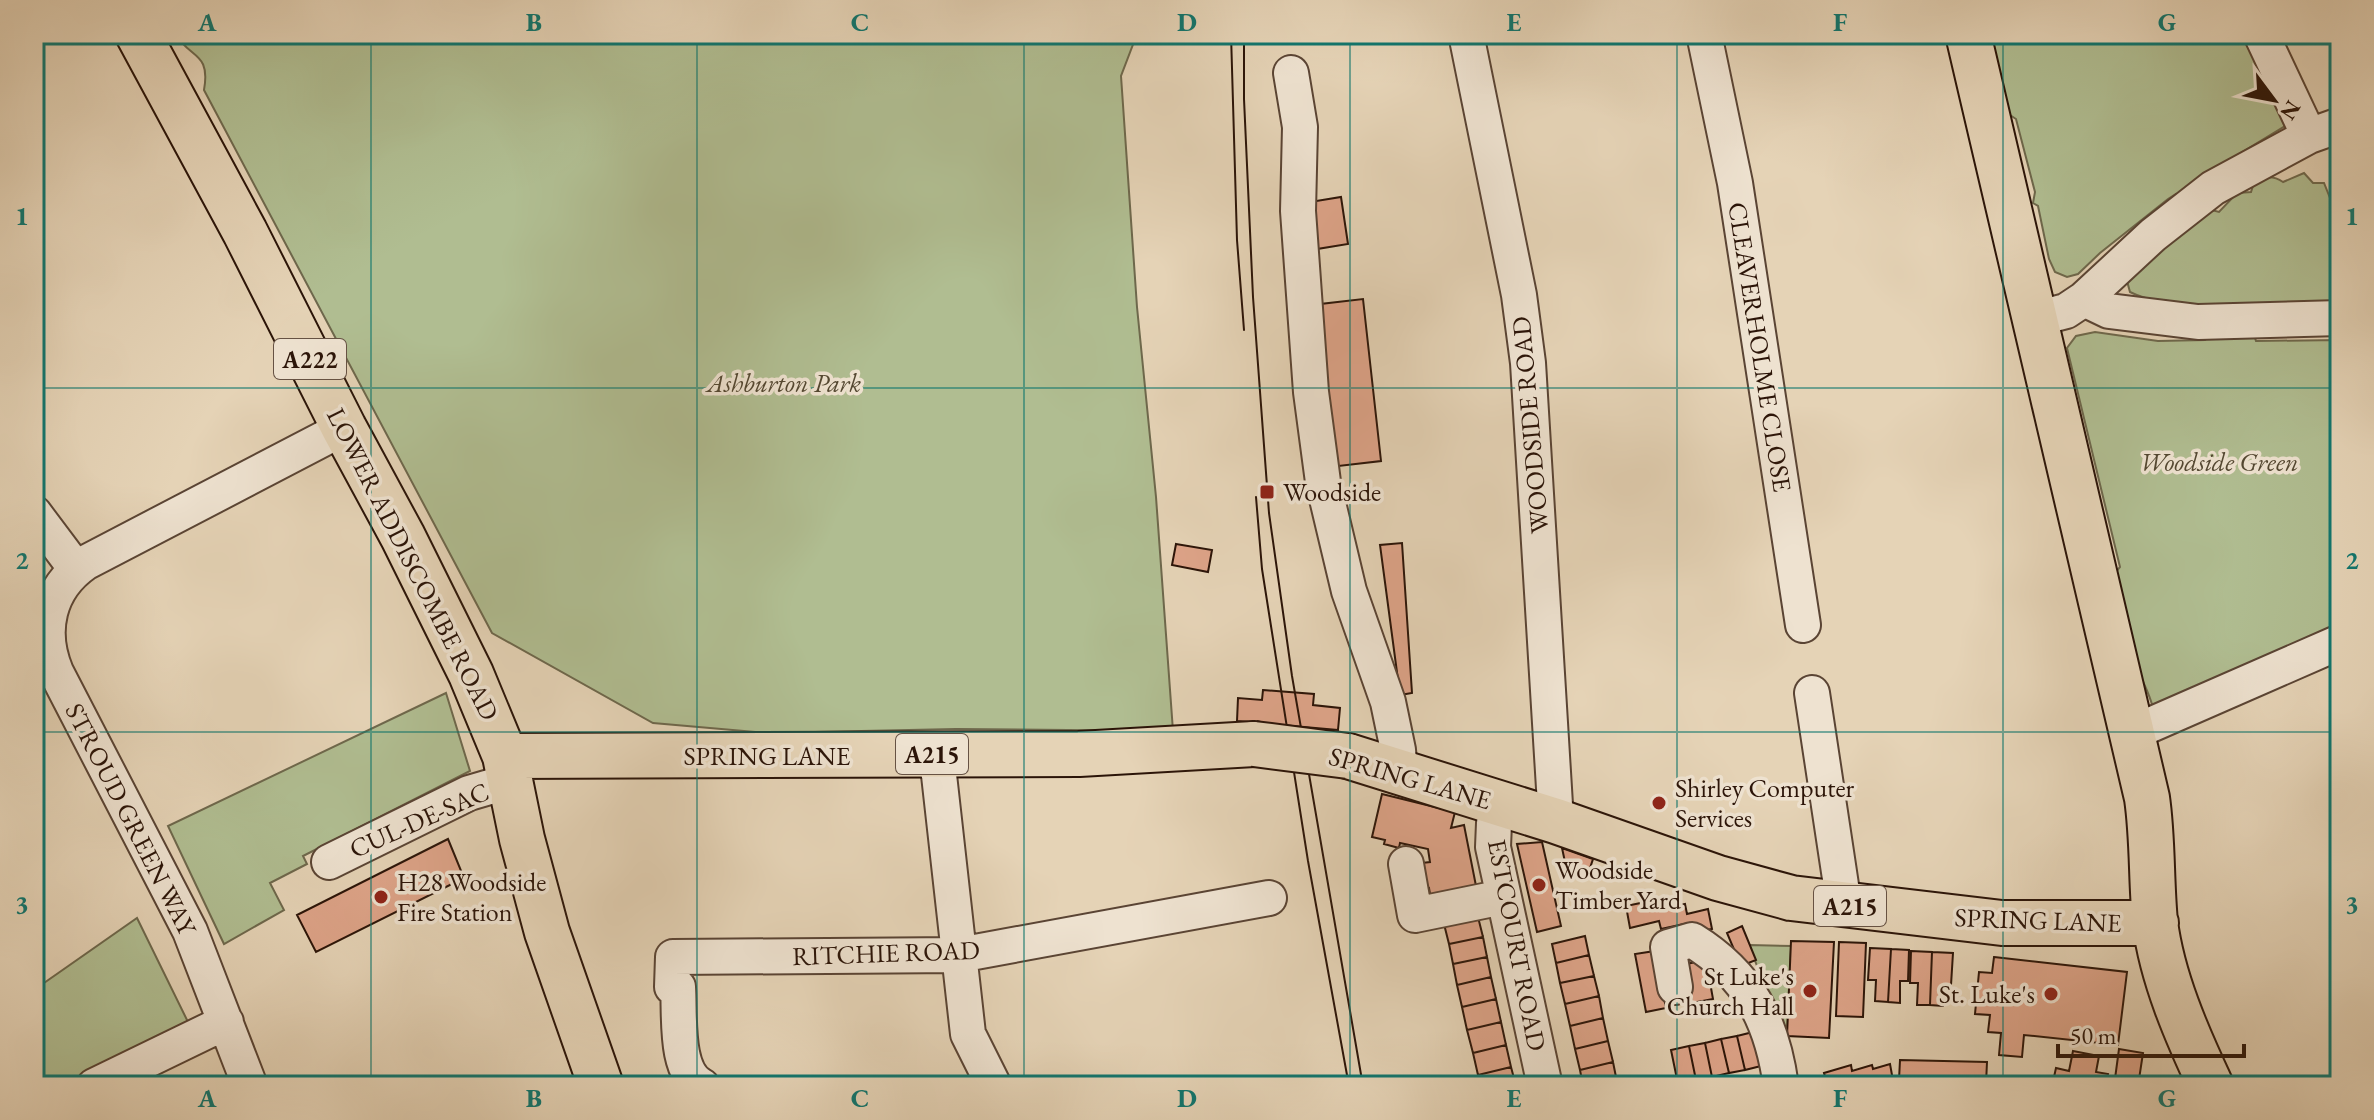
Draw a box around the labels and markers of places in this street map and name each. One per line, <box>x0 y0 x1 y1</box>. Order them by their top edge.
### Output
place label: Woodside <box>1283 475 1381 509</box>
marker: Woodside <box>1258 483 1276 501</box>
place label: Shirley Computer Services <box>1675 771 1855 835</box>
marker: Shirley Computer Services <box>1650 794 1668 812</box>
place label: Woodside Timber Yard <box>1555 853 1682 917</box>
place label: H28 Woodside Fire Station <box>397 865 546 929</box>
marker: Woodside Timber Yard <box>1530 876 1548 894</box>
marker: H28 Woodside Fire Station <box>372 888 390 906</box>
place label: St Luke's Church Hall <box>1667 959 1794 1023</box>
place label: St. Luke's <box>1939 977 2035 1011</box>
marker: St Luke's Church Hall <box>1801 982 1819 1000</box>
marker: St. Luke's <box>2042 985 2060 1003</box>

